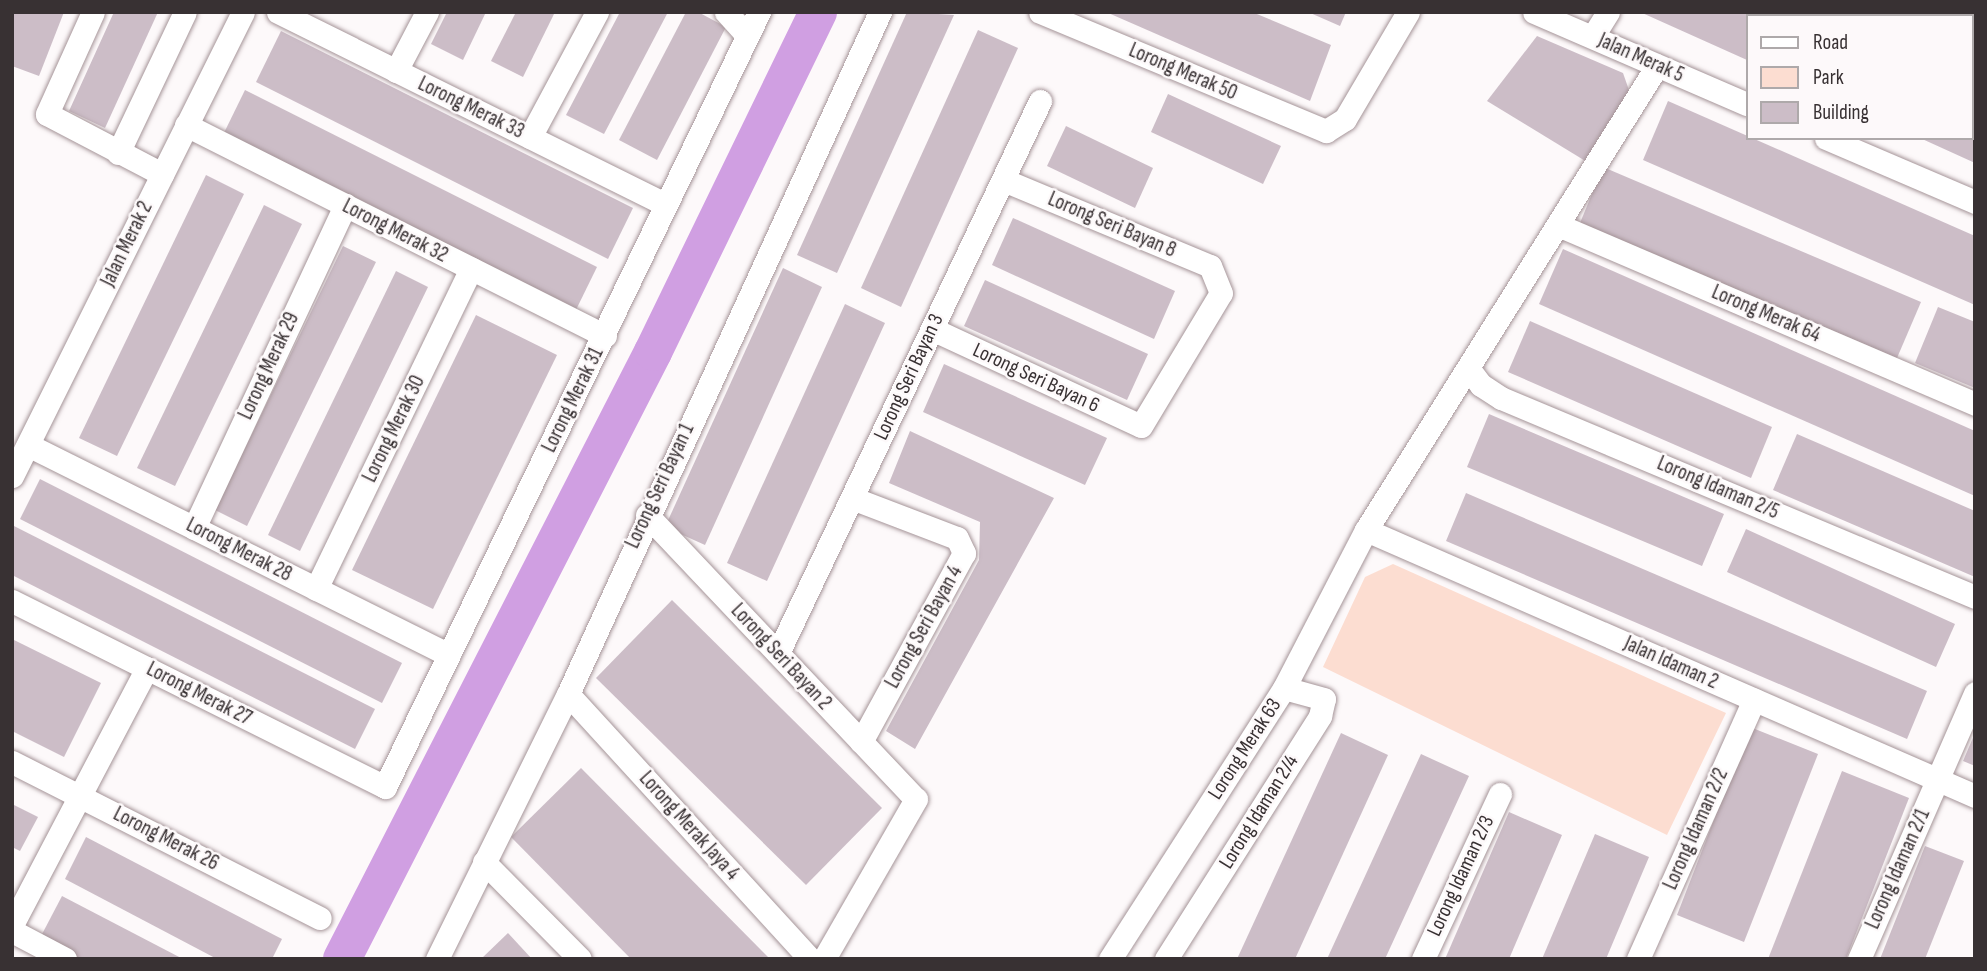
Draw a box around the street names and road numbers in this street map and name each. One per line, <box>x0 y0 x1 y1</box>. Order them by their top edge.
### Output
street label: Jalan Merak 5 <box>1594 28 1688 88</box>
street label: Lorong Merak 50 <box>1125 38 1241 106</box>
street label: Lorong Merak 33 <box>414 71 528 145</box>
street label: Lorong Seri Bayan 8 <box>1044 187 1180 263</box>
street label: Lorong Merak 32 <box>338 194 452 268</box>
street label: Jalan Merak 2 <box>96 197 158 291</box>
street label: Lorong Merak 64 <box>1708 280 1824 348</box>
street label: Lorong Merak 29 <box>233 308 305 424</box>
street label: Lorong Seri Bayan 3 <box>869 310 949 444</box>
street label: Lorong Seri Bayan 6 <box>969 338 1103 418</box>
street label: Lorong Merak 31 <box>537 343 609 457</box>
street label: Lorong Merak 30 <box>357 372 431 486</box>
street label: Lorong Seri Bayan 1 <box>620 420 700 552</box>
street label: Lorong Idaman 2/5 <box>1653 451 1783 525</box>
street label: Lorong Merak 28 <box>182 513 296 587</box>
street label: Lorong Seri Bayan 4 <box>880 561 968 693</box>
street label: Lorong Seri Bayan 2 <box>725 599 837 715</box>
street label: Jalan Idaman 2 <box>1620 631 1722 695</box>
street label: Lorong Merak 27 <box>142 657 256 731</box>
street label: Lorong Merak 63 <box>1203 694 1287 804</box>
street label: Lorong Idaman 2/4 <box>1214 750 1304 874</box>
street label: Lorong Idaman 2/2 <box>1658 764 1734 894</box>
street label: Lorong Merak Jaya 4 <box>634 766 744 886</box>
street label: Lorong Merak 26 <box>109 802 223 876</box>
street label: Lorong Idaman 2/1 <box>1860 805 1936 933</box>
street label: Lorong Idaman 2/3 <box>1422 812 1500 940</box>

